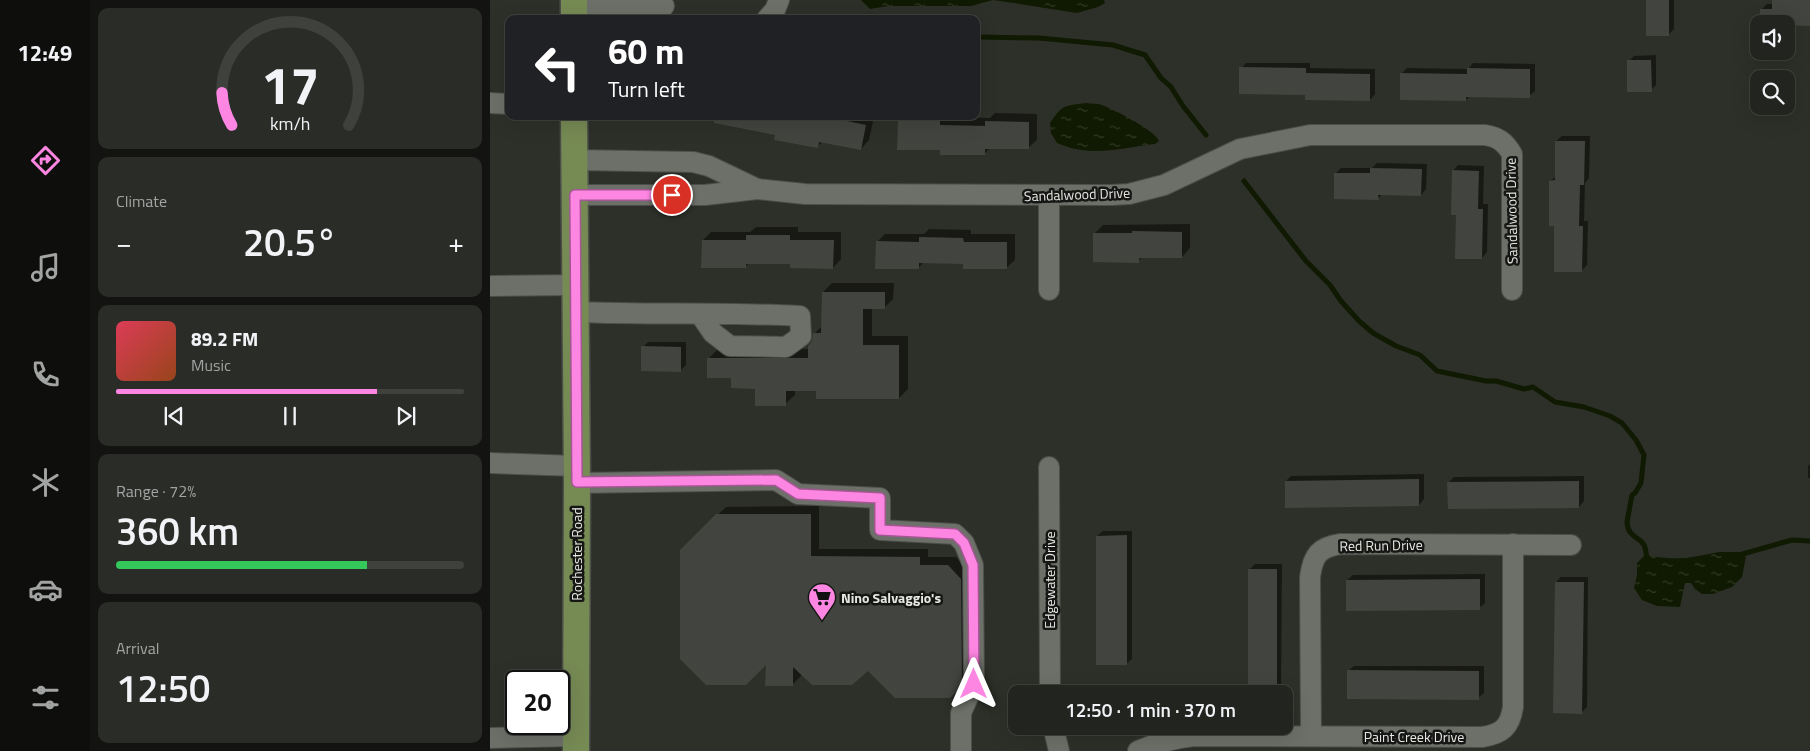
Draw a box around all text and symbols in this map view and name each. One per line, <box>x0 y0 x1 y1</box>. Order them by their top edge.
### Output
map controls <box>1750 15 1795 115</box>
button: sound <box>1750 15 1795 60</box>
text: 60 m <box>608 24 684 78</box>
icon: left <box>525 35 590 100</box>
text: 12:49 <box>18 36 72 70</box>
text: 17 <box>261 45 319 124</box>
button: search <box>1750 70 1795 115</box>
text: Turn left <box>608 72 685 106</box>
text: km/h <box>270 110 310 137</box>
icon: directions <box>28 143 63 178</box>
street label: Sandalwood Drive <box>1500 158 1522 264</box>
pin <box>651 174 693 216</box>
icon: arrive <box>658 181 686 209</box>
street label: Sandalwood Drive <box>1024 182 1130 206</box>
text: Climate <box>116 189 167 213</box>
text: 20.5° <box>243 213 337 271</box>
text: − <box>116 221 132 264</box>
text: + <box>448 221 464 264</box>
icon: music <box>28 250 63 285</box>
text: 89.2 FM <box>191 324 258 353</box>
text: Music <box>191 353 231 377</box>
icon: phone <box>28 357 63 392</box>
icon: previous <box>160 402 188 430</box>
icon: pause <box>276 402 304 430</box>
icon: next <box>392 402 420 430</box>
icon: climate <box>28 465 63 500</box>
text: Range · 72% <box>116 479 196 503</box>
text: 360 km <box>116 502 239 560</box>
street label: Rochester Road <box>566 507 587 601</box>
street label: Edgewater Drive <box>1039 531 1060 629</box>
street label: Red Run Drive <box>1339 534 1423 556</box>
icon: car <box>28 572 63 607</box>
supermarket icon: Nino Salvaggio's <box>807 582 837 621</box>
place label: Nino Salvaggio's <box>841 587 941 608</box>
text: Arrival <box>116 636 159 660</box>
position arrow <box>947 657 999 709</box>
text: 12:50 <box>116 659 210 717</box>
speed limit sign: 20 <box>505 670 570 735</box>
icon: filters <box>28 680 63 715</box>
text: 12:50 · 1 min · 370 m <box>1065 695 1236 724</box>
street label: Paint Creek Drive <box>1364 726 1464 747</box>

